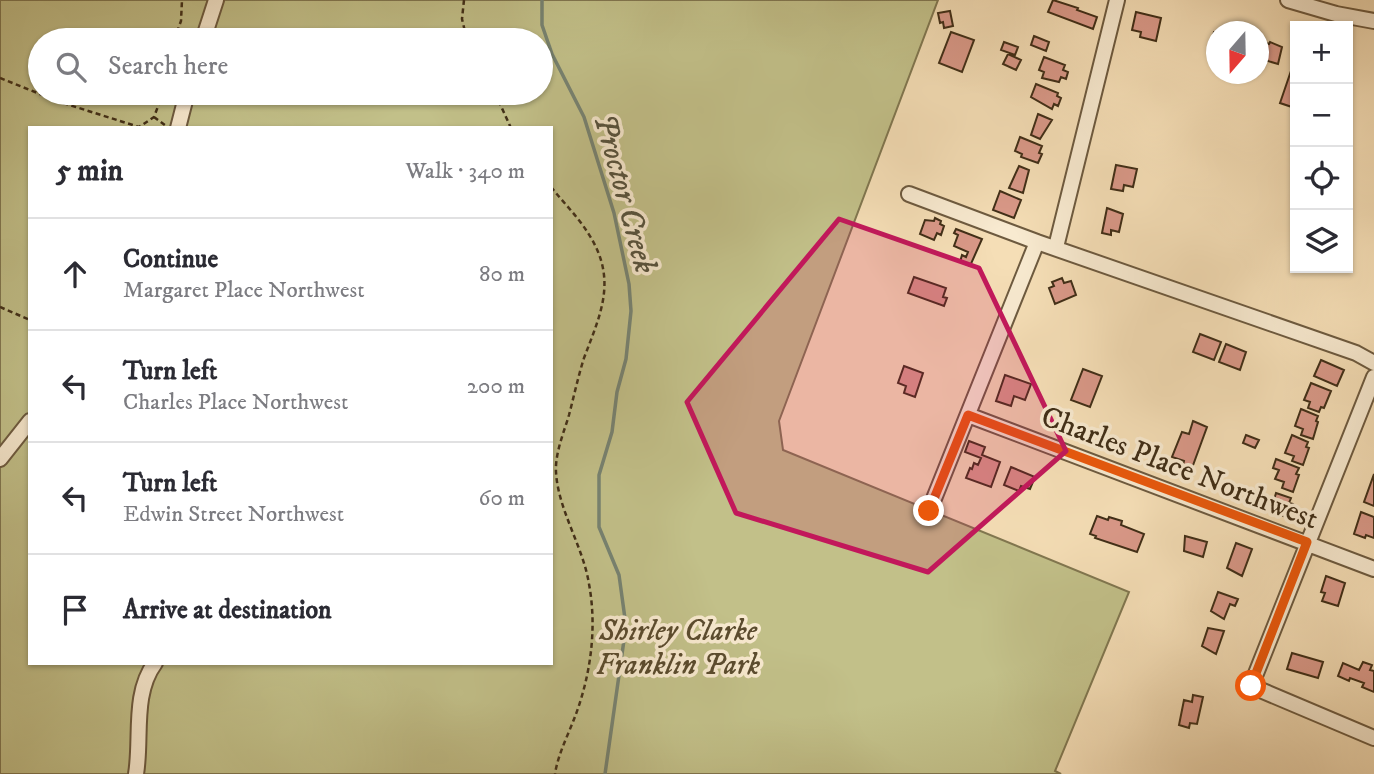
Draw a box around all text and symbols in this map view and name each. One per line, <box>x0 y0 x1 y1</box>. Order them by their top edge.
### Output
north arrow <box>1206 21 1269 84</box>
map controls <box>1290 21 1353 273</box>
button: + <box>1290 21 1353 84</box>
search box <box>28 28 553 105</box>
icon: search <box>52 48 90 86</box>
text: Search here <box>108 50 228 83</box>
button: − <box>1290 84 1353 147</box>
water label: Proctor Creek <box>584 109 665 278</box>
button: locate <box>1290 147 1353 210</box>
text: 5 min <box>56 153 123 190</box>
text: Walk · 340 m <box>405 157 525 186</box>
button: layers <box>1290 210 1353 273</box>
text: Continue <box>123 243 218 276</box>
icon: ahead <box>56 255 94 293</box>
text: 80 m <box>479 260 525 289</box>
text: Margaret Place Northwest <box>123 276 365 305</box>
text: Turn left <box>123 355 217 388</box>
icon: left <box>56 367 94 405</box>
text: 200 m <box>467 372 525 401</box>
text: Charles Place Northwest <box>123 388 348 417</box>
street label: Charles Place Northwest <box>1036 398 1323 538</box>
text: Turn left <box>123 467 217 500</box>
icon: left <box>56 479 94 517</box>
text: 60 m <box>478 484 525 513</box>
route end <box>913 495 944 526</box>
text: Edwin Street Northwest <box>123 500 344 529</box>
icon: arrive <box>56 591 94 629</box>
text: Arrive at destination <box>123 594 332 627</box>
park label: Shirley Clarke Franklin Park <box>596 613 760 684</box>
route start <box>1235 670 1266 701</box>

